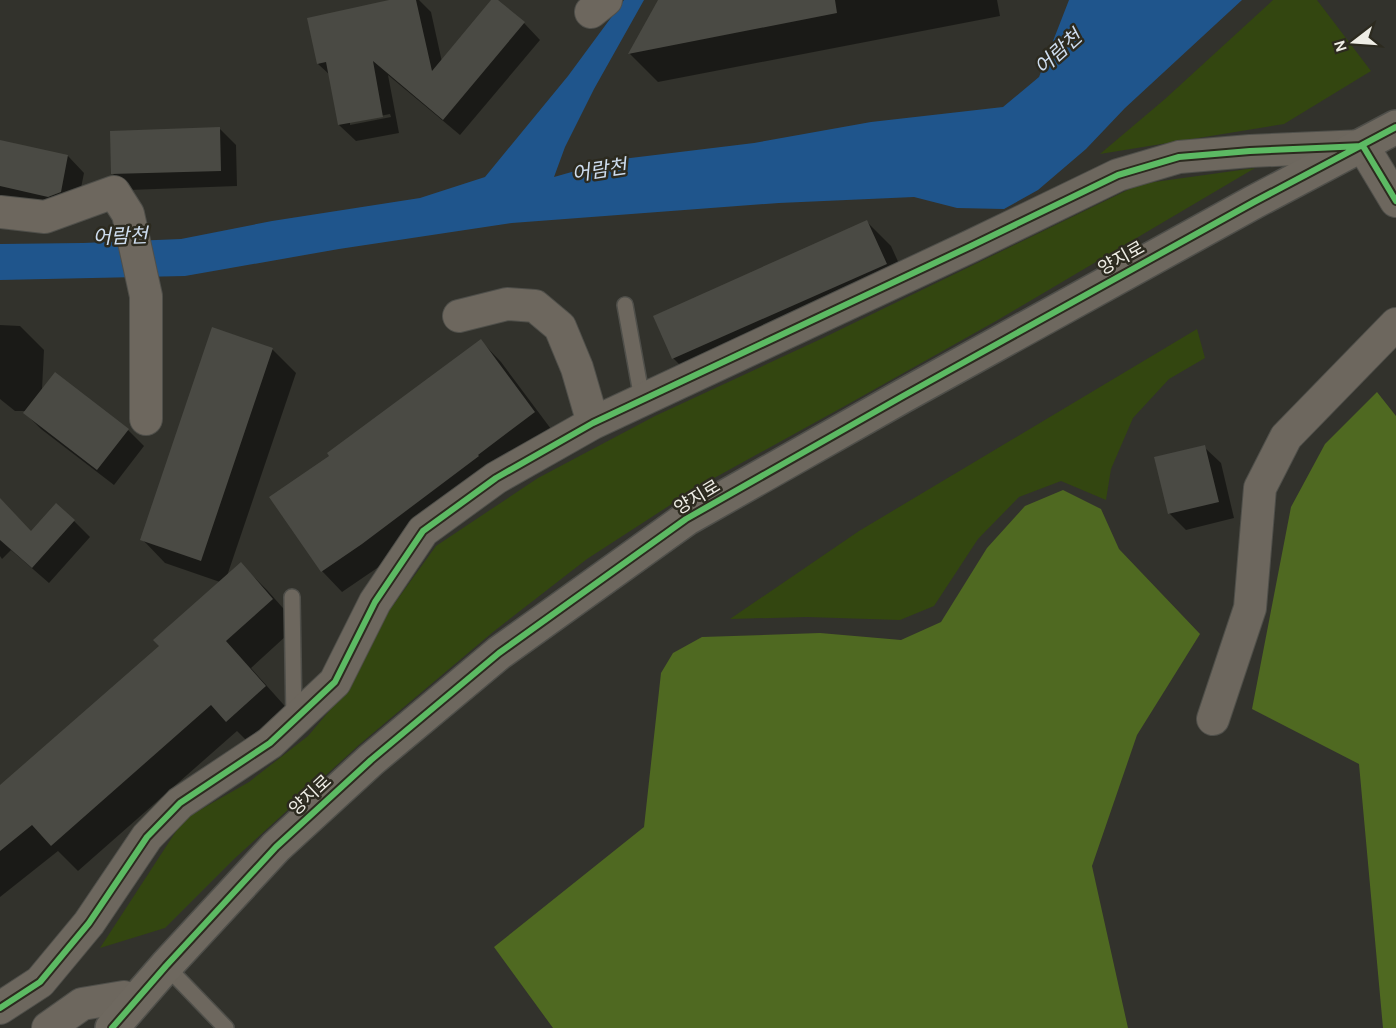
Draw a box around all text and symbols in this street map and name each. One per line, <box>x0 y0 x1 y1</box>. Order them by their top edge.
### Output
north arrow <box>1324 12 1384 72</box>
water label: 어람천 <box>1030 24 1088 79</box>
text: N <box>1329 38 1351 55</box>
water label: 어람천 <box>570 154 631 186</box>
water label: 어람천 <box>92 224 151 249</box>
street label: 양지로 <box>1094 236 1148 280</box>
street label: 양지로 <box>670 475 724 519</box>
street label: 양지로 <box>284 770 336 820</box>

